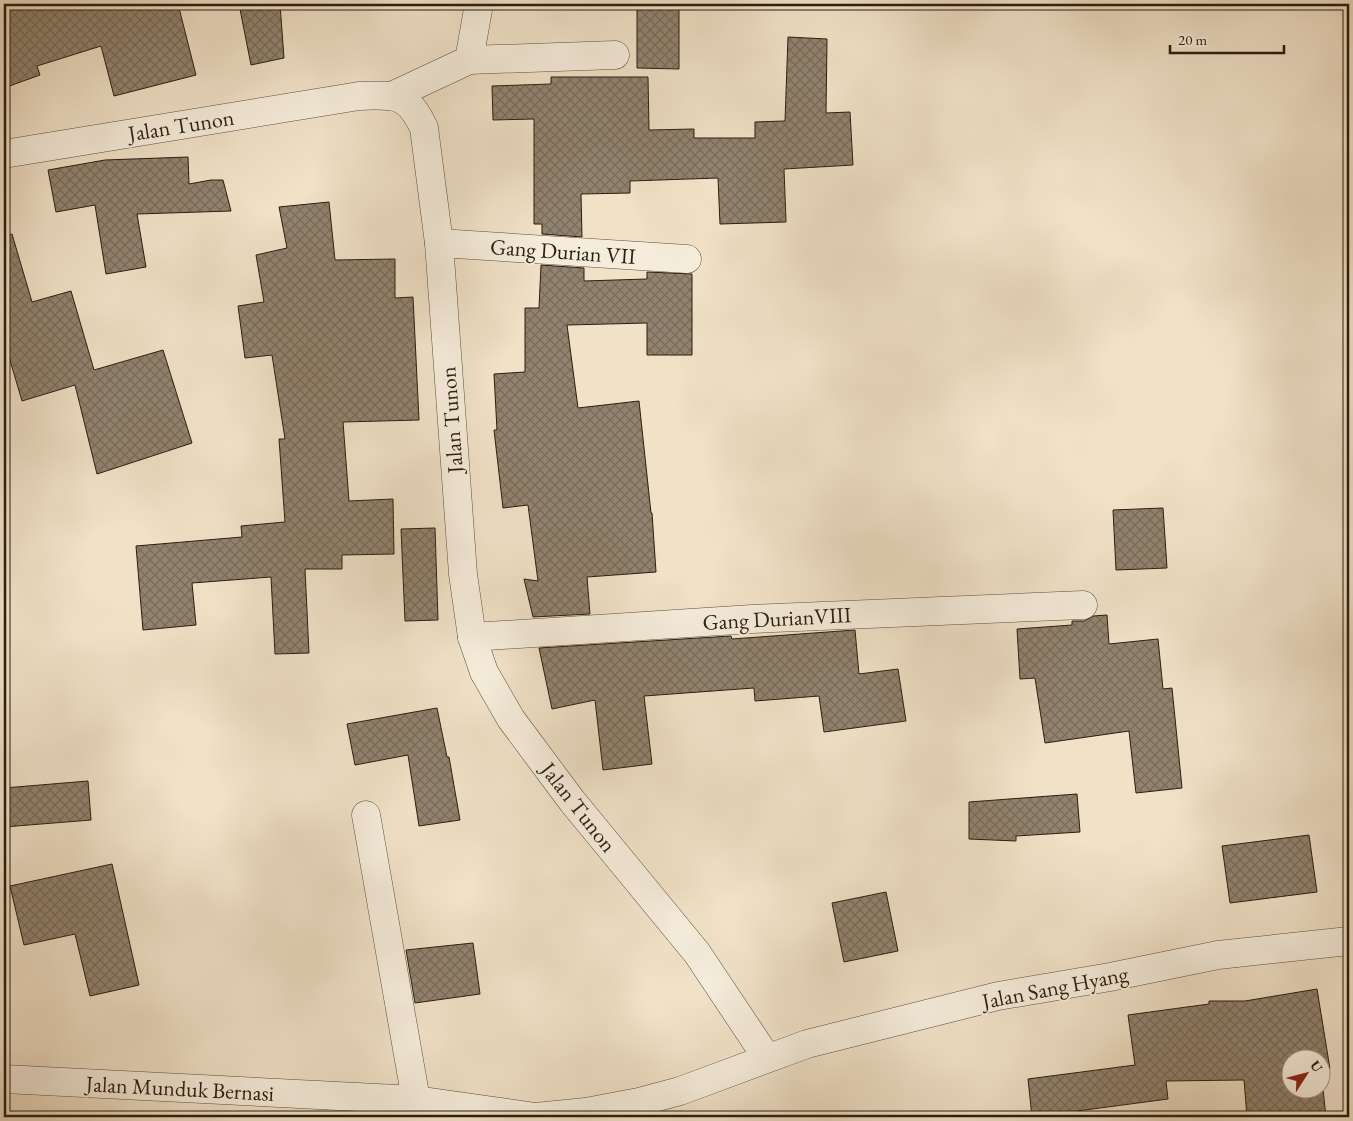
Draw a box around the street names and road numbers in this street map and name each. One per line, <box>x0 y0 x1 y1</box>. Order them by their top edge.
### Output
street label: Jalan Tunon <box>124 103 236 148</box>
street label: Gang Durian VII <box>489 232 637 271</box>
street label: Jalan Tunon <box>433 365 470 476</box>
street label: Gang DurianVIII <box>702 600 853 637</box>
street label: Jalan Tunon <box>533 755 623 859</box>
street label: Jalan Sang Hyang <box>978 959 1131 1016</box>
street label: Jalan Munduk Bernasi <box>83 1069 275 1108</box>

